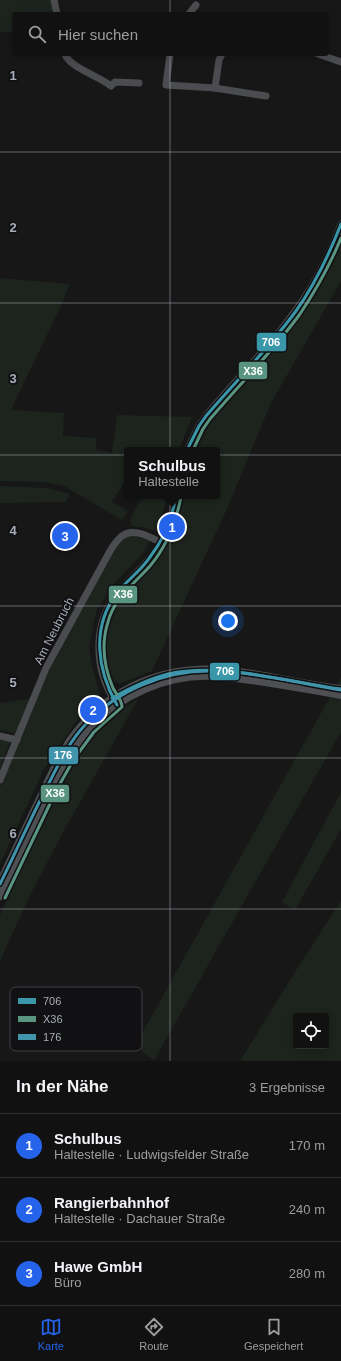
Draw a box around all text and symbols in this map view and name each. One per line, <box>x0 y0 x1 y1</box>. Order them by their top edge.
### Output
search box <box>12 12 329 56</box>
icon: search <box>26 23 48 45</box>
text: Hier suchen <box>58 26 138 43</box>
text: 1 <box>9 68 17 83</box>
text: 2 <box>9 220 17 235</box>
line badge: 706 <box>256 332 287 352</box>
text: 706 <box>262 336 280 348</box>
line badge: X36 <box>238 361 268 380</box>
text: X36 <box>243 365 263 377</box>
text: 3 <box>9 371 17 386</box>
popup <box>124 447 220 499</box>
text: Schulbus <box>138 457 206 474</box>
text: Haltestelle <box>138 474 199 489</box>
pin: 1 <box>159 512 185 542</box>
pin: 3 <box>52 521 78 551</box>
text: 4 <box>9 523 17 538</box>
line badge: X36 <box>108 585 138 604</box>
text: X36 <box>113 588 133 600</box>
street label: Am Neubruch <box>31 595 77 667</box>
your location <box>218 611 238 631</box>
line badge: 706 <box>209 662 240 681</box>
text: 706 <box>216 665 234 677</box>
text: 5 <box>9 675 17 690</box>
pin: 2 <box>80 695 106 725</box>
line badge: 176 <box>48 746 79 765</box>
text: 176 <box>54 749 72 761</box>
line badge: X36 <box>40 784 70 803</box>
text: X36 <box>45 787 65 799</box>
text: 6 <box>9 826 17 841</box>
legend <box>10 987 142 1051</box>
text: 706 <box>43 995 61 1007</box>
text: X36 <box>43 1013 63 1025</box>
map controls <box>293 1013 329 1049</box>
button: locate <box>293 1013 329 1049</box>
text: 176 <box>43 1031 61 1043</box>
text: In der Nähe <box>16 1077 109 1096</box>
text: 3 Ergebnisse <box>249 1080 325 1095</box>
text: Schulbus <box>54 1130 122 1147</box>
text: 1 <box>25 1138 33 1153</box>
text: 170 m <box>289 1138 325 1153</box>
text: Haltestelle · Ludwigsfelder Straße <box>54 1147 249 1162</box>
text: Rangierbahnhof <box>54 1194 169 1211</box>
text: 2 <box>25 1202 33 1217</box>
text: 240 m <box>289 1202 325 1217</box>
text: Haltestelle · Dachauer Straße <box>54 1211 225 1226</box>
text: Hawe GmbH <box>54 1258 142 1275</box>
text: 3 <box>25 1266 33 1281</box>
text: 280 m <box>289 1266 325 1281</box>
text: Büro <box>54 1275 81 1290</box>
tab: Karte <box>38 1316 64 1352</box>
tab: Route <box>139 1316 169 1352</box>
tab: Gespeichert <box>244 1316 303 1352</box>

